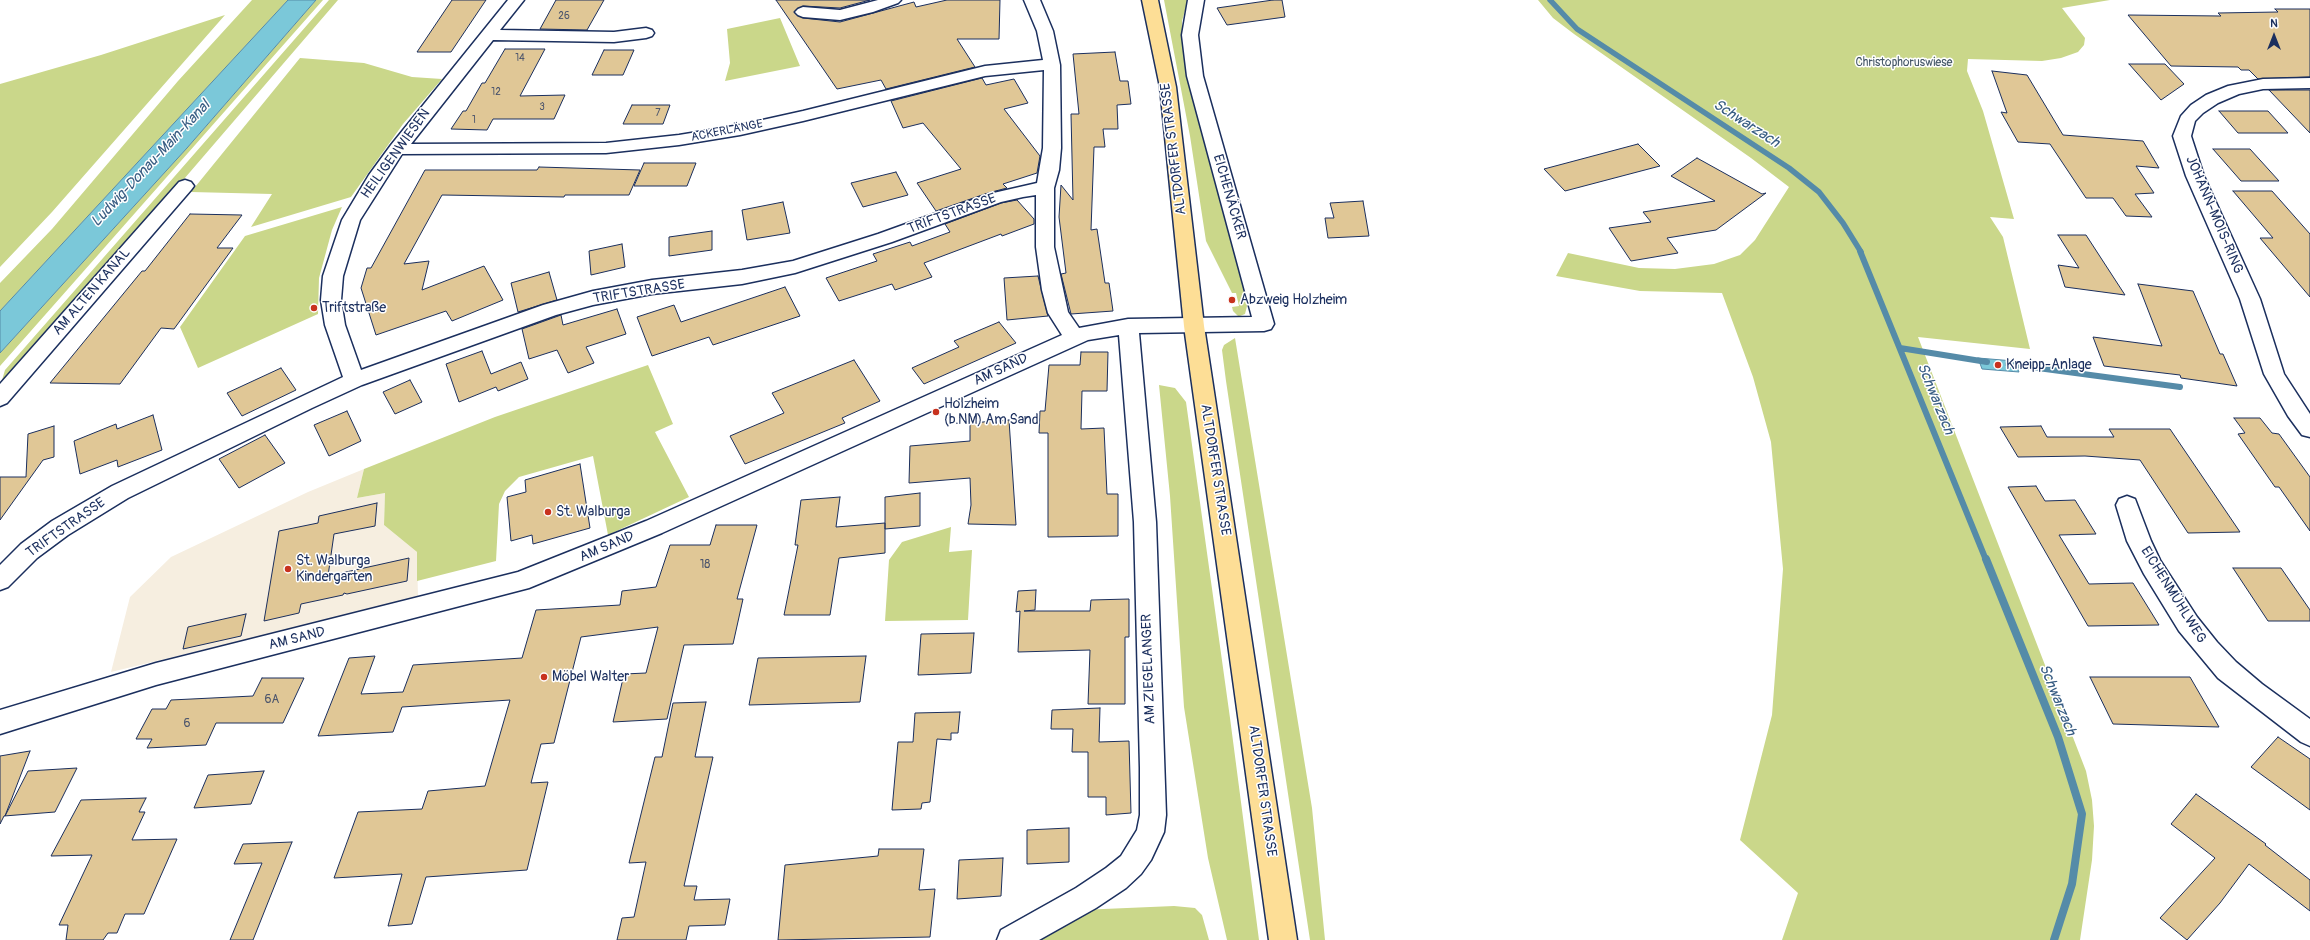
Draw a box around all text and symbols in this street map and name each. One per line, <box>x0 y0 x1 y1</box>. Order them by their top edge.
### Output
house number: 26 <box>558 10 570 22</box>
north arrow <box>2254 16 2294 56</box>
text: N <box>2270 17 2278 30</box>
house number: 14 <box>515 52 525 64</box>
park label: Christophoruswiese <box>1855 56 1953 70</box>
street label: ALTDORFER STRASSE <box>1158 82 1190 216</box>
house number: 12 <box>491 86 501 98</box>
water label: Schwarzach <box>1710 96 1782 152</box>
water label: Ludwig-Donau-Main-Kanal <box>88 97 214 231</box>
house number: 3 <box>539 101 545 113</box>
street label: HEILIGENWIESEN <box>358 106 434 202</box>
house number: 7 <box>655 107 661 119</box>
house number: 1 <box>472 114 476 126</box>
street label: ACKERLÄNGE <box>690 117 764 145</box>
street label: EICHENÄCKER <box>1209 153 1249 241</box>
street label: JOHANN-MOIS-RING <box>2182 154 2246 276</box>
street label: TRIFTSTRASSE <box>906 190 998 238</box>
street label: AM ALTEN KANAL <box>50 245 134 339</box>
street label: TRIFTSTRASSE <box>592 276 686 308</box>
place label: Abzweig Holzheim <box>1240 292 1347 308</box>
marker: Abzweig Holzheim <box>1227 295 1237 305</box>
place label: Triftstraße <box>322 300 386 316</box>
marker: Triftstraße <box>309 303 319 313</box>
street label: AM SAND <box>971 350 1031 390</box>
place label: Kneipp-Anlage <box>2006 357 2092 373</box>
marker: Kneipp-Anlage <box>1993 360 2003 370</box>
water label: Schwarzach <box>1913 361 1957 437</box>
place label: Holzheim (b.NM) Am Sand <box>944 396 1039 428</box>
street label: ALTDORFER STRASSE <box>1196 403 1234 537</box>
marker: Holzheim (b.NM) Am Sand <box>931 407 941 417</box>
street label: TRIFTSTRASSE <box>23 495 109 561</box>
place label: St. Walburga <box>556 504 630 520</box>
marker: St. Walburga <box>543 507 553 517</box>
street label: AM SAND <box>577 528 637 566</box>
street label: EICHENMÜHLWEG <box>2137 544 2209 646</box>
place label: St. Walburga Kindergarten <box>296 553 372 586</box>
house number: 18 <box>700 558 710 572</box>
marker: St. Walburga Kindergarten <box>283 564 293 574</box>
street label: AM ZIEGELANGER <box>1139 613 1159 725</box>
street label: AM SAND <box>267 624 327 654</box>
water label: Schwarzach <box>2035 662 2079 738</box>
place label: Möbel Walter <box>552 669 629 685</box>
marker: Möbel Walter <box>539 672 549 682</box>
house number: 6A <box>265 693 279 707</box>
house number: 6 <box>184 717 190 731</box>
street label: ALTDORFER STRASSE <box>1244 724 1280 858</box>

